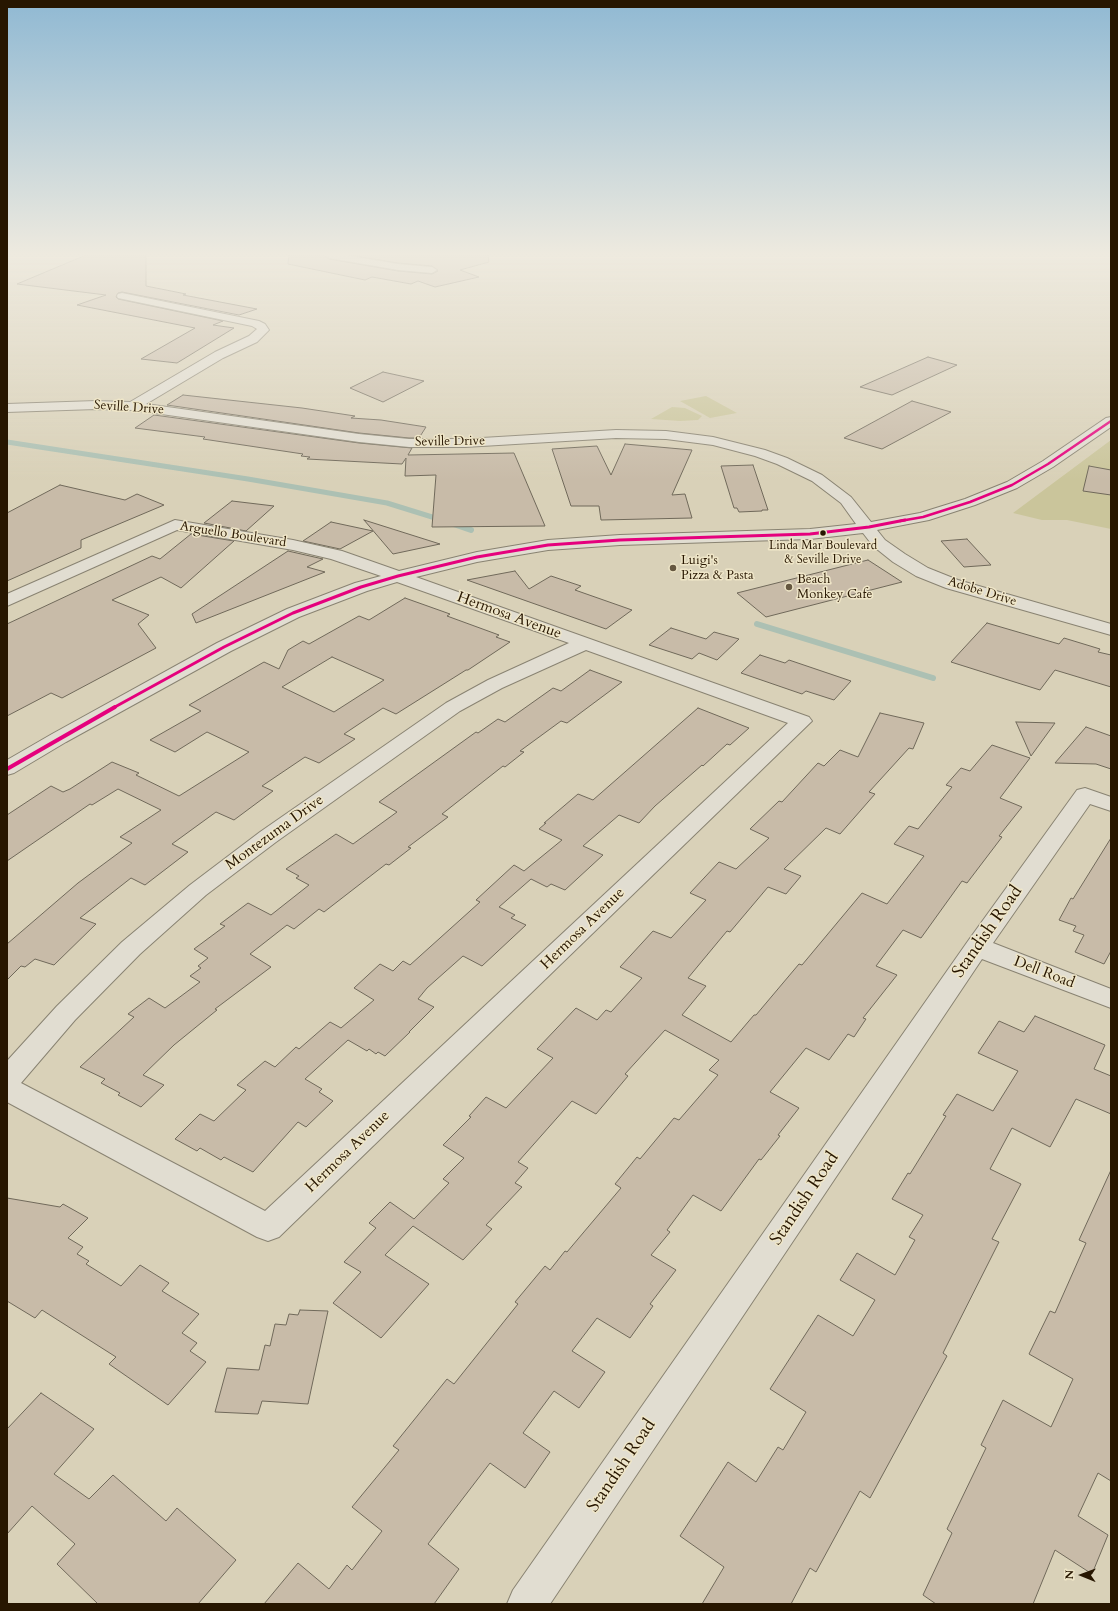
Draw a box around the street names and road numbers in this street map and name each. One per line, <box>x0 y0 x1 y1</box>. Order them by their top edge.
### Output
street label: Seville Drive <box>93 398 165 418</box>
street label: Seville Drive <box>415 434 485 450</box>
street label: Arguello Boulevard <box>179 519 287 551</box>
street label: Adobe Drive <box>946 574 1018 610</box>
street label: Hermosa Avenue <box>454 589 564 643</box>
street label: Montezuma Drive <box>222 791 328 875</box>
street label: Standish Road <box>948 882 1028 982</box>
street label: Hermosa Avenue <box>537 884 629 974</box>
street label: Dell Road <box>1011 953 1077 993</box>
street label: Hermosa Avenue <box>302 1107 394 1197</box>
street label: Standish Road <box>766 1148 844 1250</box>
street label: Standish Road <box>583 1415 661 1517</box>

